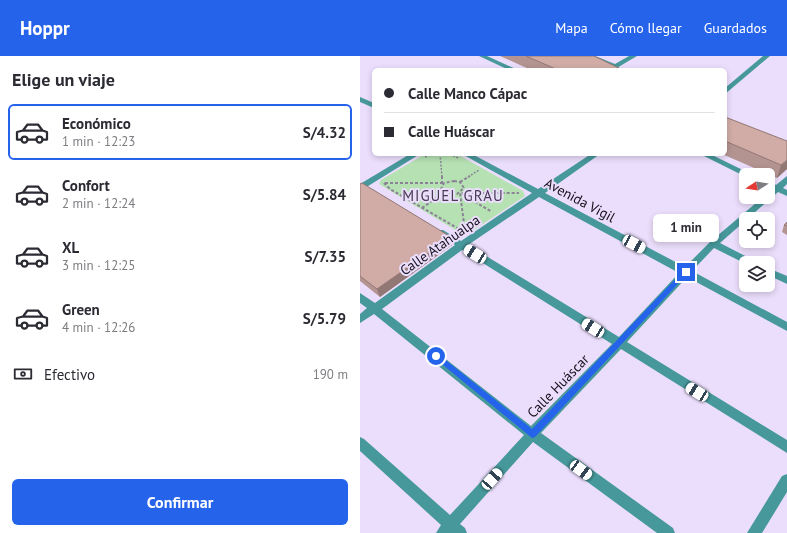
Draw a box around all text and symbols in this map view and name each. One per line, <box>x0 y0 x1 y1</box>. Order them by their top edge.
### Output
text: Hoppr <box>20 16 70 40</box>
text: Mapa <box>555 19 588 37</box>
text: Cómo llegar <box>610 19 682 37</box>
text: Guardados <box>704 19 767 37</box>
text: Elige un viaje <box>12 68 115 91</box>
text: Calle Manco Cápac <box>408 84 527 103</box>
icon: car <box>14 114 50 150</box>
text: Económico <box>62 114 131 133</box>
text: Calle Huáscar <box>408 122 495 141</box>
text: S/4.32 <box>303 123 346 142</box>
text: 1 min · 12:23 <box>62 133 135 150</box>
north arrow <box>739 168 775 204</box>
map controls <box>739 168 775 292</box>
street label: Avenida Vigil <box>541 174 619 226</box>
icon: car <box>14 176 50 212</box>
text: Confort <box>62 176 110 195</box>
text: S/5.84 <box>303 185 346 204</box>
district label: MIGUEL GRAU <box>402 186 504 205</box>
text: 2 min · 12:24 <box>62 195 135 212</box>
street label: Calle Atahualpa <box>396 211 484 279</box>
button: locate <box>739 212 775 248</box>
callout: 1 min <box>653 214 719 242</box>
text: 1 min <box>670 219 702 236</box>
car <box>621 233 647 255</box>
icon: car <box>14 238 50 274</box>
text: XL <box>62 238 79 257</box>
car <box>462 243 488 265</box>
text: S/7.35 <box>305 247 346 266</box>
button: layers <box>739 256 775 292</box>
text: 3 min · 12:25 <box>62 257 135 274</box>
route end <box>677 263 695 281</box>
icon: car <box>14 300 50 336</box>
text: Green <box>62 300 100 319</box>
text: S/5.79 <box>303 309 346 328</box>
car <box>580 317 606 339</box>
text: 4 min · 12:26 <box>62 319 135 336</box>
route start <box>427 347 445 365</box>
street label: Calle Huáscar <box>523 350 593 422</box>
icon: cash <box>12 363 34 385</box>
text: Efectivo <box>44 365 95 384</box>
text: 190 m <box>313 366 348 383</box>
car <box>684 381 710 403</box>
car <box>568 458 594 482</box>
car <box>480 466 504 492</box>
button: Confirmar <box>12 479 348 525</box>

